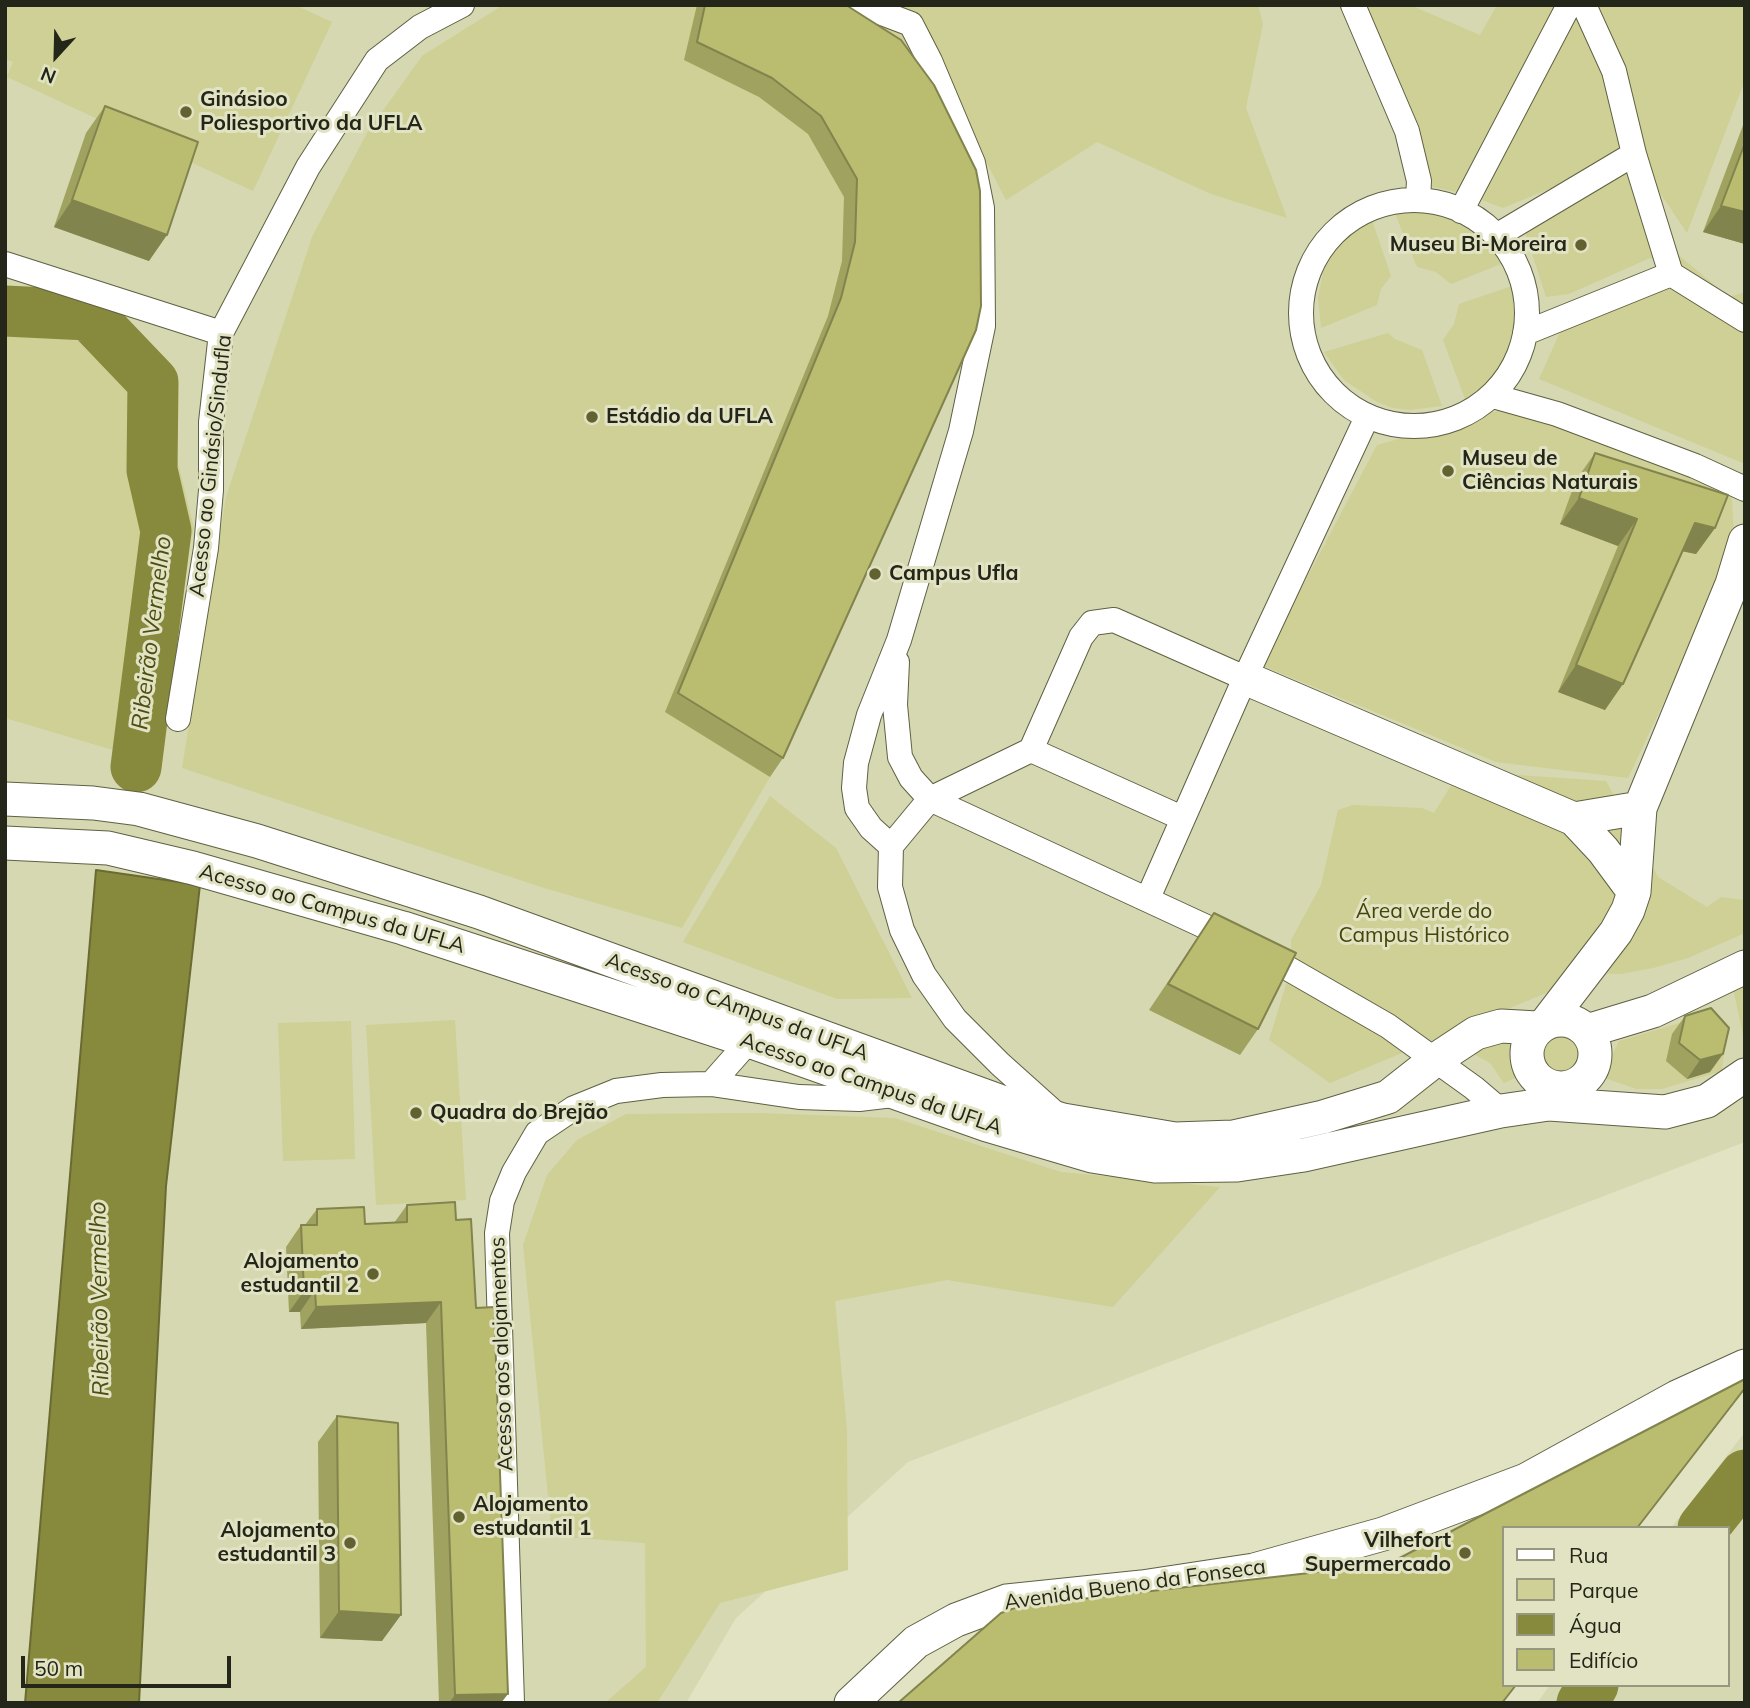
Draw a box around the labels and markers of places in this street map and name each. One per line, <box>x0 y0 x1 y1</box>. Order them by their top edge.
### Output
place label: Ginásioo Poliesportivo da UFLA <box>200 87 423 137</box>
marker: Ginásioo Poliesportivo da UFLA <box>178 104 194 120</box>
place label: Museu Bi-Moreira <box>1390 232 1567 258</box>
marker: Museu Bi-Moreira <box>1573 237 1589 253</box>
place label: Estádio da UFLA <box>606 404 773 430</box>
marker: Estádio da UFLA <box>584 409 600 425</box>
place label: Museu de Ciências Naturais <box>1462 446 1638 496</box>
marker: Museu de Ciências Naturais <box>1440 463 1456 479</box>
place label: Campus Ufla <box>889 561 1018 587</box>
marker: Campus Ufla <box>867 566 883 582</box>
place label: Quadra do Brejão <box>430 1100 608 1126</box>
marker: Quadra do Brejão <box>408 1105 424 1121</box>
place label: Alojamento estudantil 2 <box>241 1249 359 1299</box>
marker: Alojamento estudantil 2 <box>365 1266 381 1282</box>
place label: Alojamento estudantil 1 <box>473 1492 591 1542</box>
marker: Alojamento estudantil 1 <box>451 1509 467 1525</box>
place label: Alojamento estudantil 3 <box>218 1518 336 1568</box>
place label: Vilhefort Supermercado <box>1305 1528 1451 1578</box>
marker: Alojamento estudantil 3 <box>342 1535 358 1551</box>
marker: Vilhefort Supermercado <box>1457 1545 1473 1561</box>

